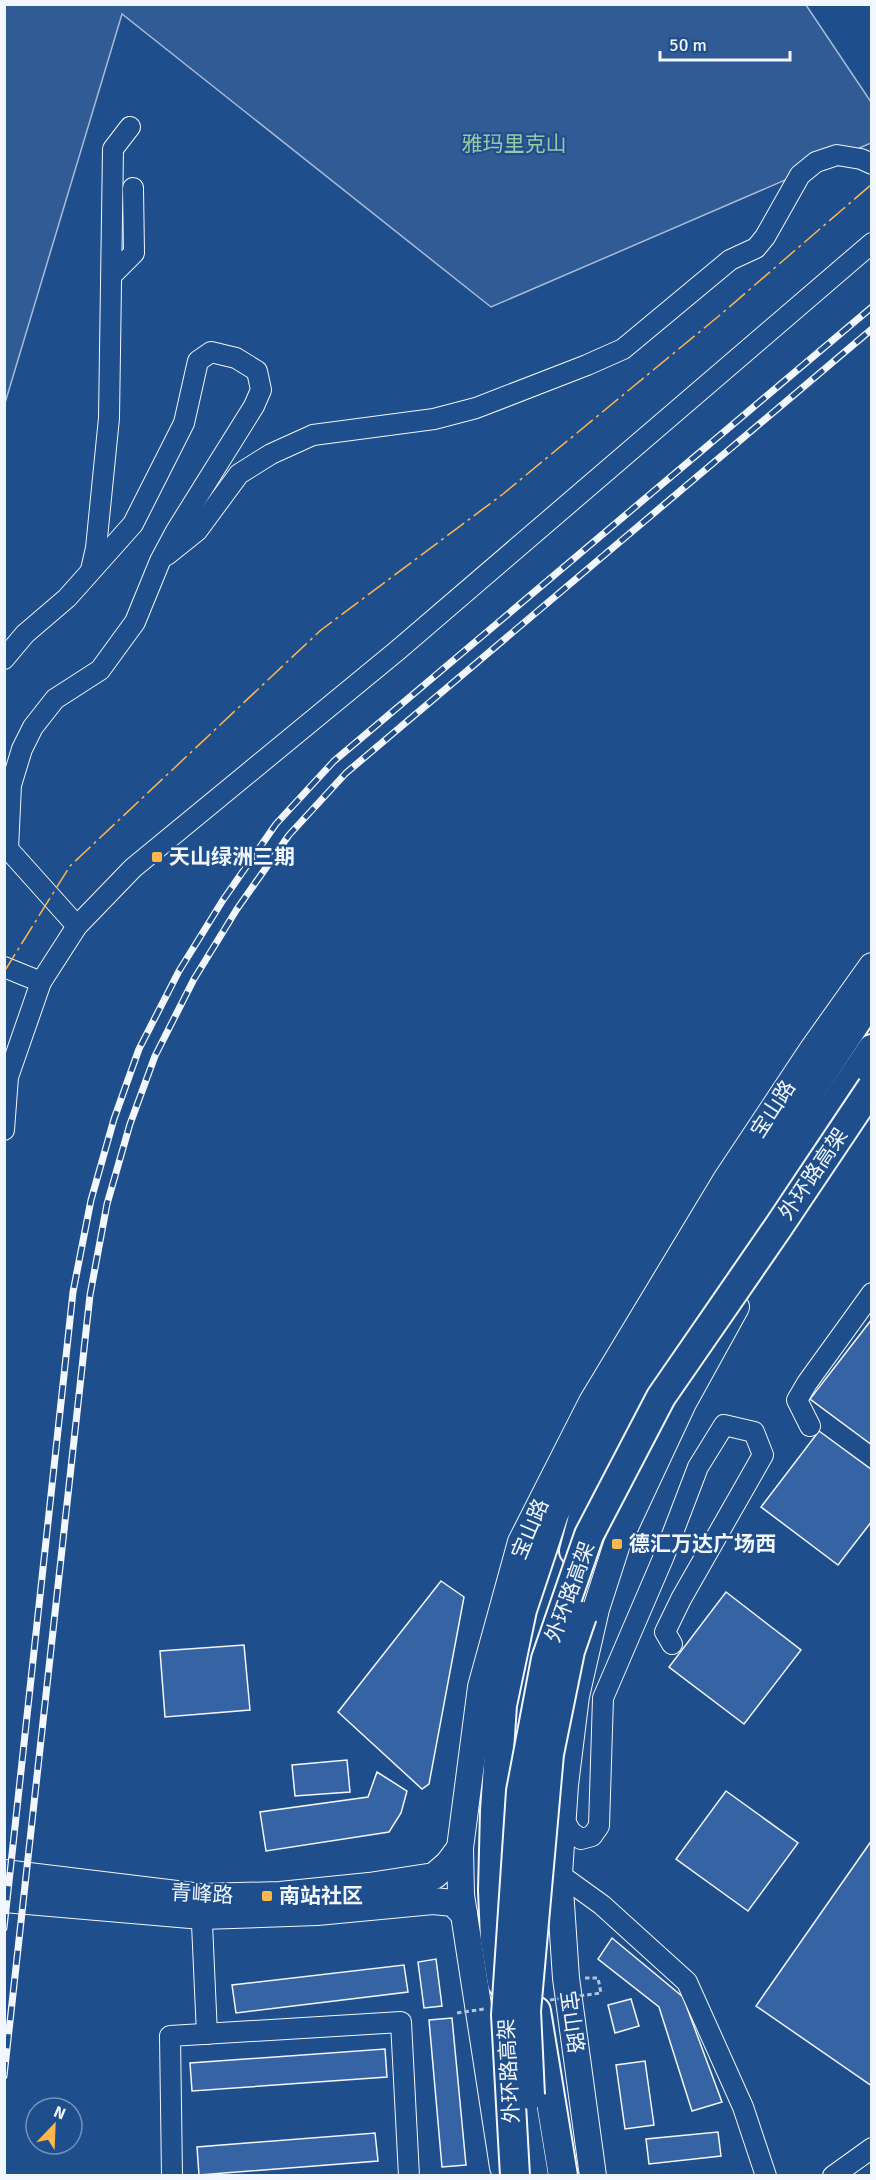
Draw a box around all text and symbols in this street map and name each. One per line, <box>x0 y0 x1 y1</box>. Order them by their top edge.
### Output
scale bar <box>660 24 790 62</box>
text: 50 m <box>669 34 707 56</box>
park label: 雅玛里克山 <box>462 131 567 157</box>
place label: 天山绿洲三期 <box>169 844 295 870</box>
marker: 天山绿洲三期 <box>150 850 164 864</box>
street label: 宝山路 <box>745 1076 801 1142</box>
street label: 外环路高架 <box>773 1123 853 1225</box>
street label: 宝山路 <box>506 1495 554 1563</box>
place label: 德汇万达广场西 <box>629 1531 776 1557</box>
marker: 德汇万达广场西 <box>610 1537 624 1551</box>
street label: 外环路高架 <box>540 1538 600 1646</box>
street label: 青峰路 <box>170 1879 234 1909</box>
place label: 南站社区 <box>279 1883 363 1909</box>
marker: 南站社区 <box>260 1889 274 1903</box>
street label: 宝山路 <box>555 1989 589 2055</box>
street label: 外环路高架 <box>493 2018 525 2124</box>
north arrow <box>24 2096 84 2156</box>
text: N <box>50 2102 69 2124</box>

